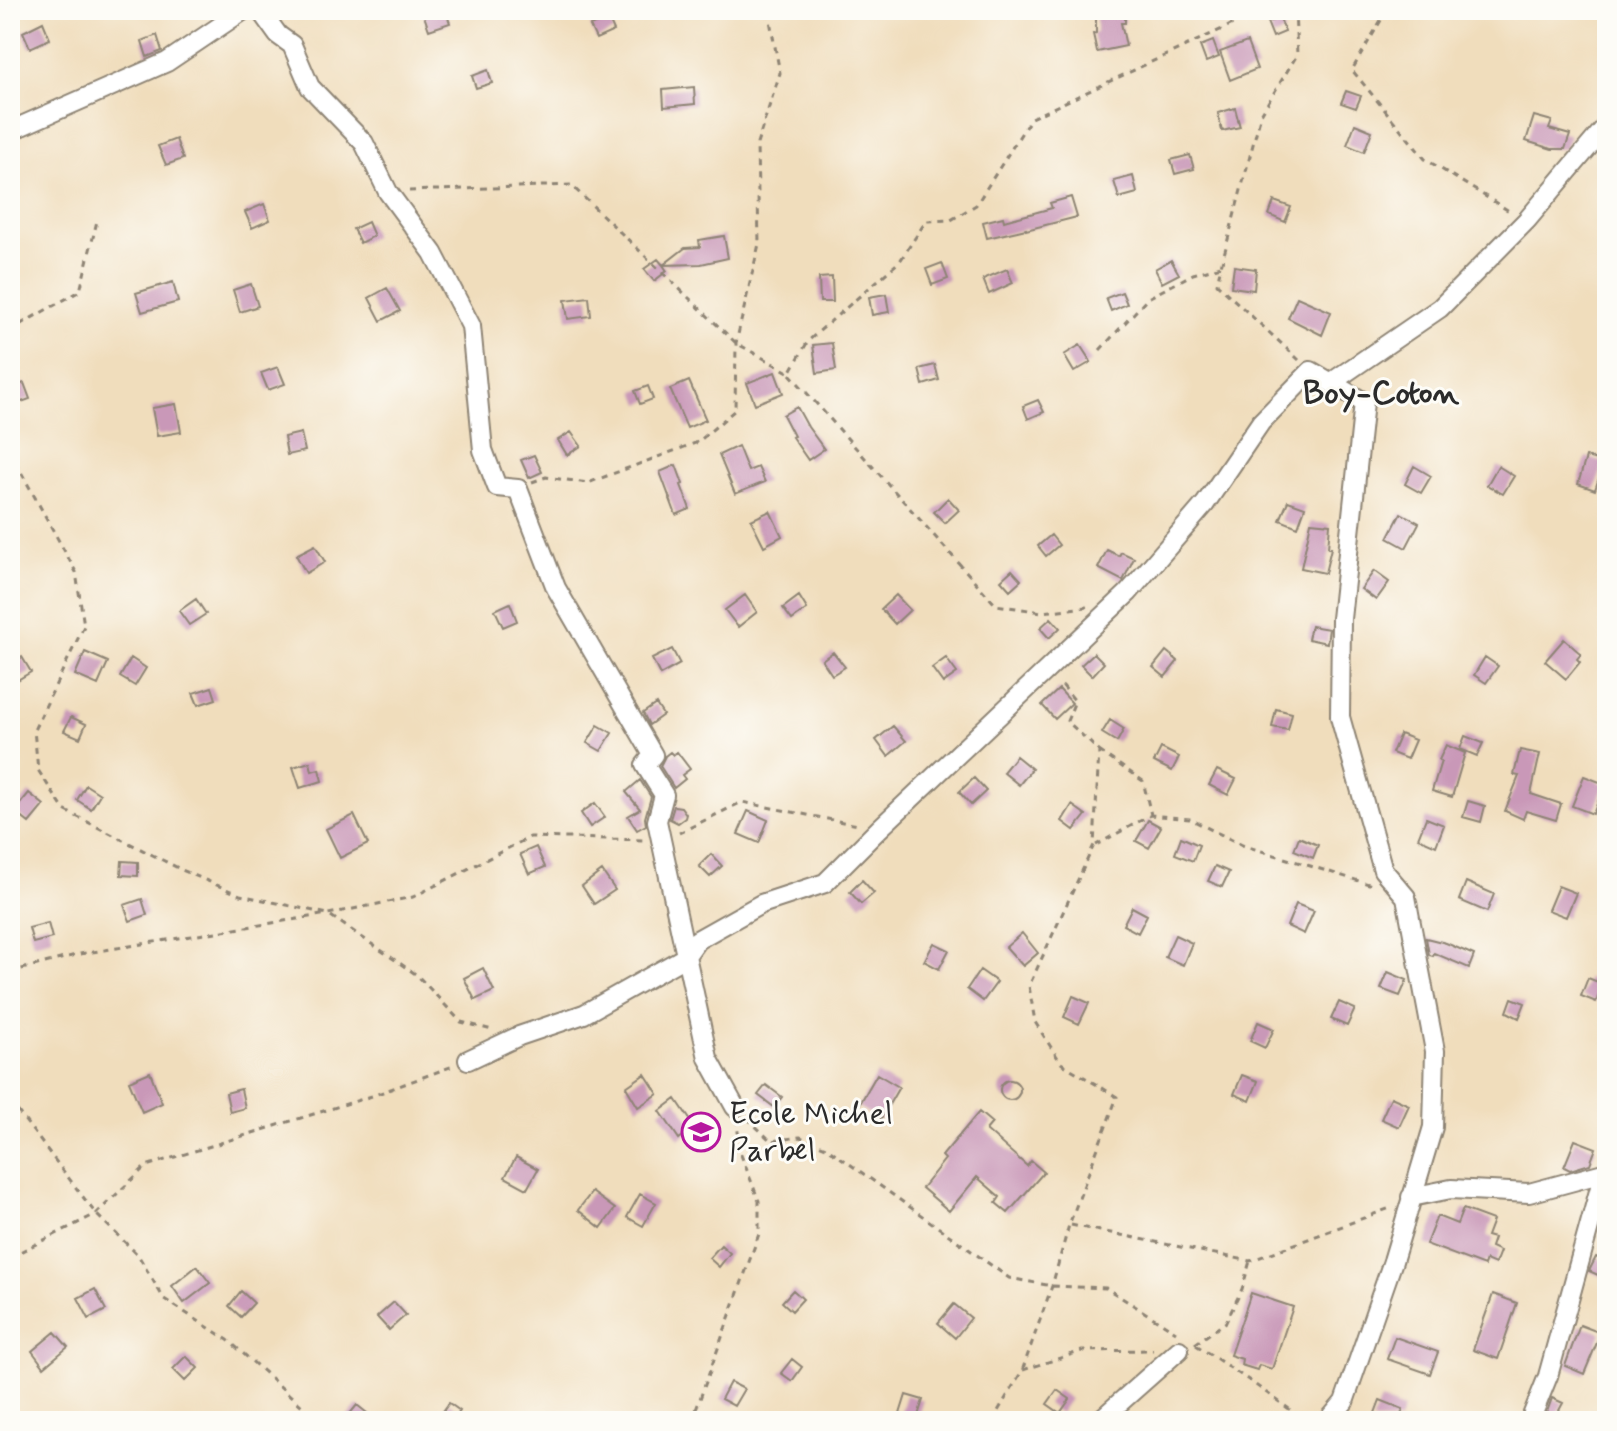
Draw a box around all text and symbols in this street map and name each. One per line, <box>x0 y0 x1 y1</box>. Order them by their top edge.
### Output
district label: Boy-Coton <box>1303 371 1460 416</box>
place label: Ecole Michel Parbel <box>729 1093 893 1172</box>
school or university icon: Ecole Michel Parbel <box>680 1111 722 1153</box>

